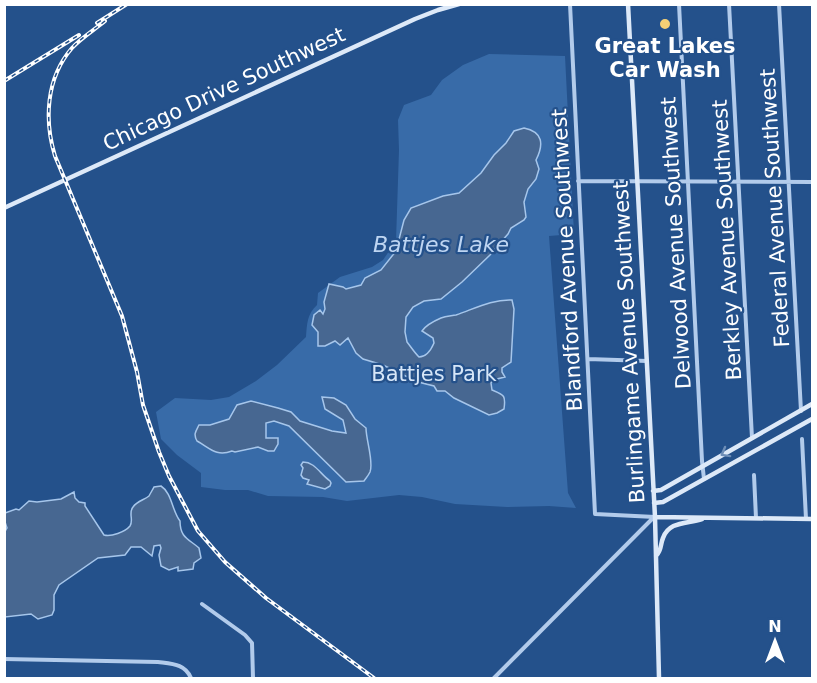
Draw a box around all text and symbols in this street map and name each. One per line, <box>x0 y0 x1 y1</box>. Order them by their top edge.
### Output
marker: Great Lakes Car Wash <box>658 17 672 31</box>
street label: Chicago Drive Southwest <box>99 22 349 156</box>
place label: Great Lakes Car Wash <box>594 34 736 82</box>
street label: Federal Avenue Southwest <box>756 68 794 348</box>
street label: Delwood Avenue Southwest <box>656 96 696 390</box>
street label: Berkley Avenue Southwest <box>708 99 746 381</box>
street label: Blandford Avenue Southwest <box>547 108 587 412</box>
street label: Burlingame Avenue Southwest <box>609 180 649 504</box>
water label: Battjes Lake <box>373 232 509 257</box>
park label: Battjes Park <box>371 362 498 386</box>
one-way arrow <box>721 446 731 457</box>
north arrow <box>745 611 805 671</box>
text: N <box>768 617 782 636</box>

